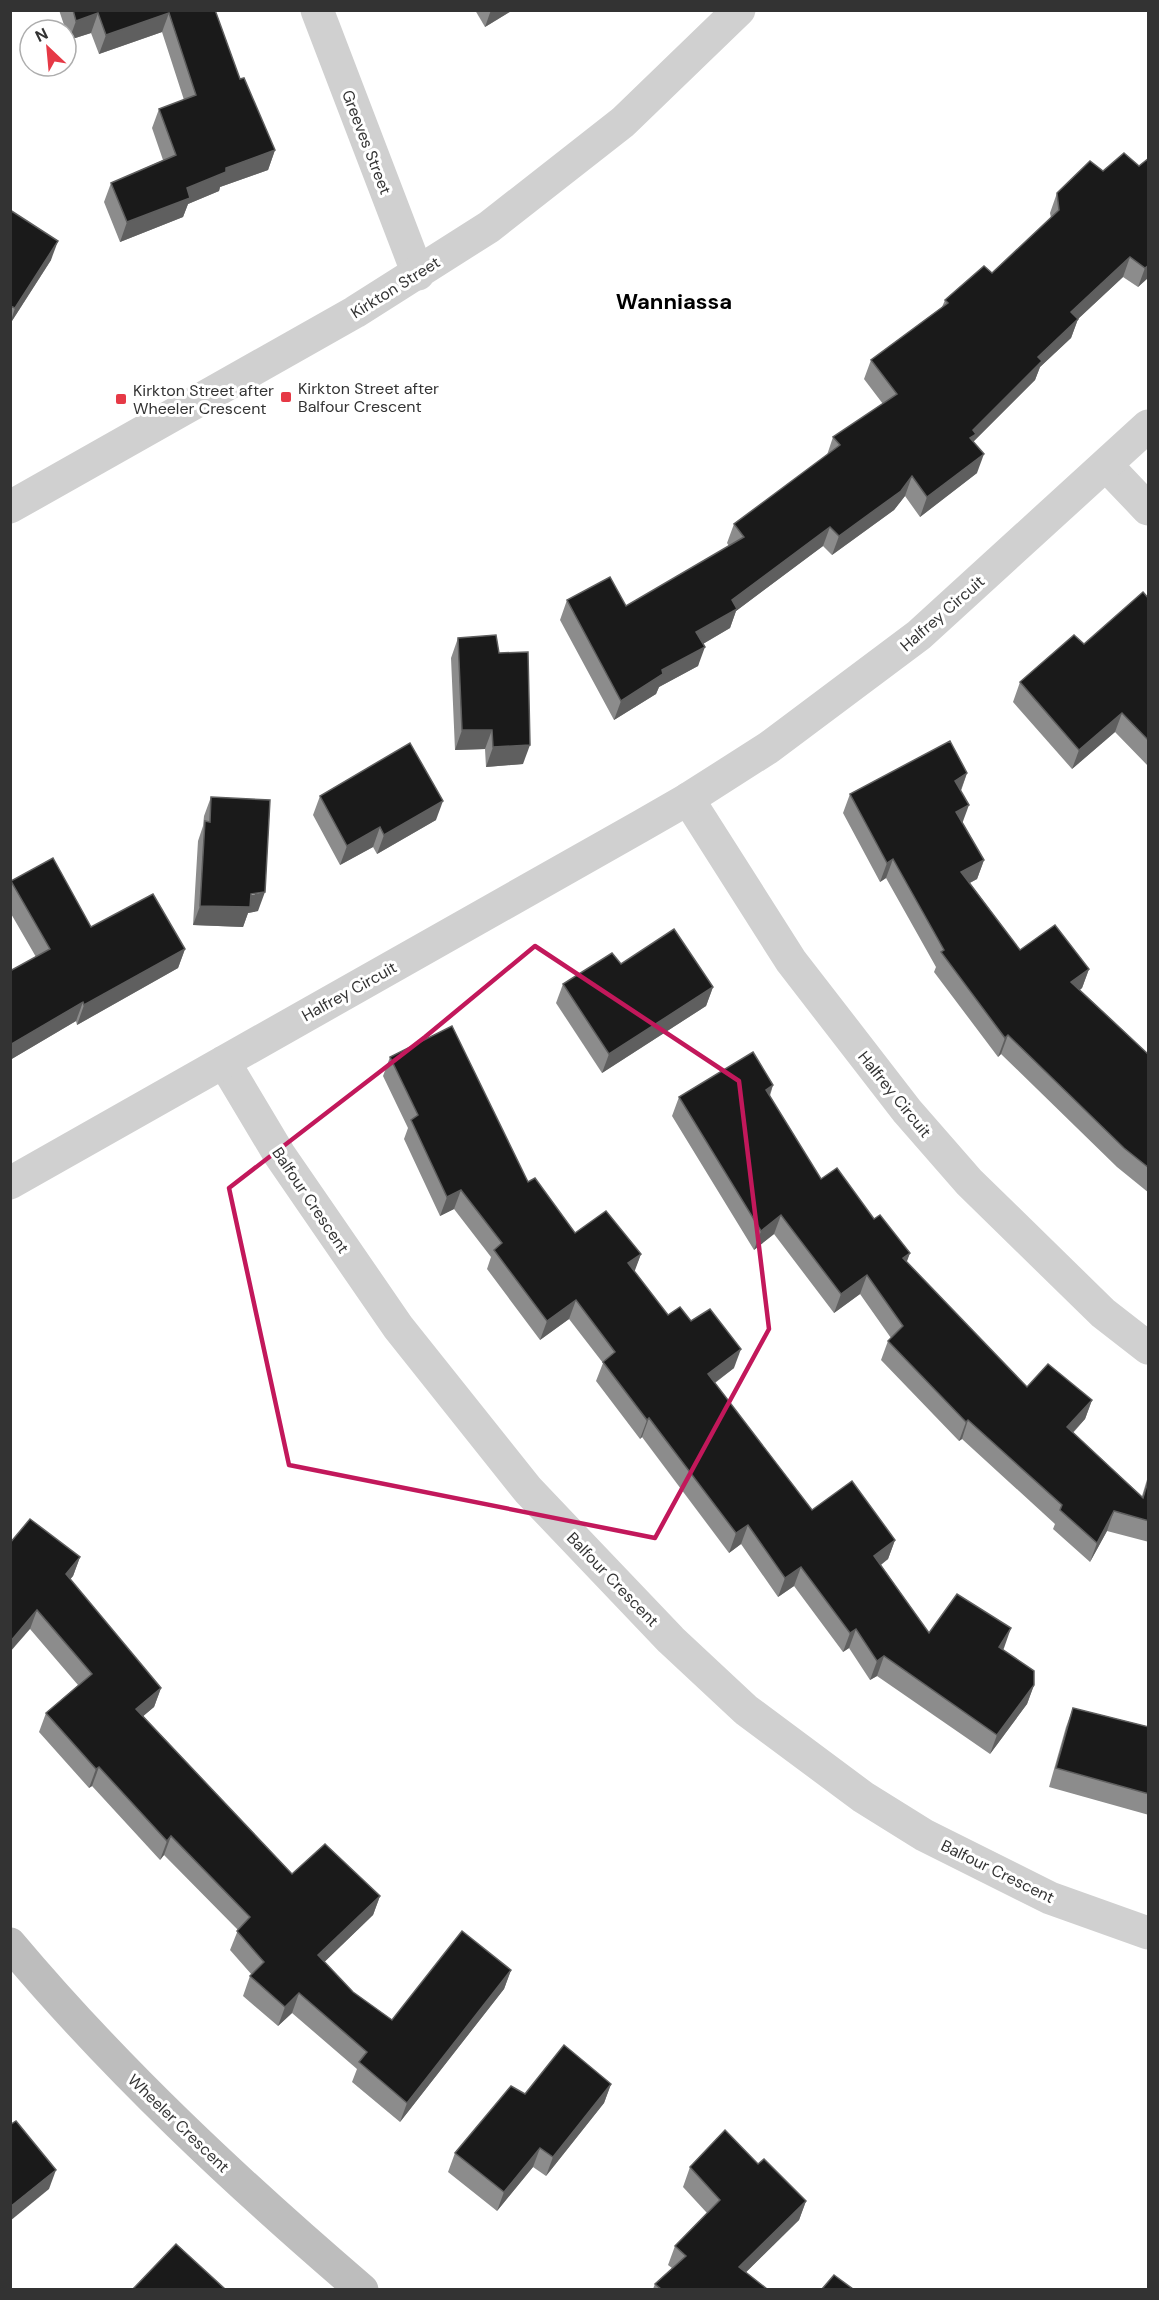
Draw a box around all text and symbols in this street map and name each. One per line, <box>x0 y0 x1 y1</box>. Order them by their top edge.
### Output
north arrow <box>18 18 78 78</box>
text: N <box>32 23 51 47</box>
street label: Greeves Street <box>337 87 396 197</box>
street label: Kirkton Street <box>347 252 444 323</box>
district label: Wanniassa <box>616 287 732 316</box>
place label: Kirkton Street after Balfour Crescent <box>298 378 439 417</box>
place label: Kirkton Street after Wheeler Crescent <box>133 380 274 419</box>
marker: Kirkton Street after Balfour Crescent <box>279 390 293 404</box>
marker: Kirkton Street after Wheeler Crescent <box>114 392 128 406</box>
street label: Halfrey Circuit <box>896 571 989 656</box>
street label: Halfrey Circuit <box>298 957 400 1026</box>
street label: Halfrey Circuit <box>853 1047 936 1142</box>
street label: Balfour Crescent <box>267 1143 354 1257</box>
street label: Balfour Crescent <box>562 1528 663 1631</box>
street label: Balfour Crescent <box>938 1835 1058 1908</box>
street label: Wheeler Crescent <box>123 2069 234 2177</box>

